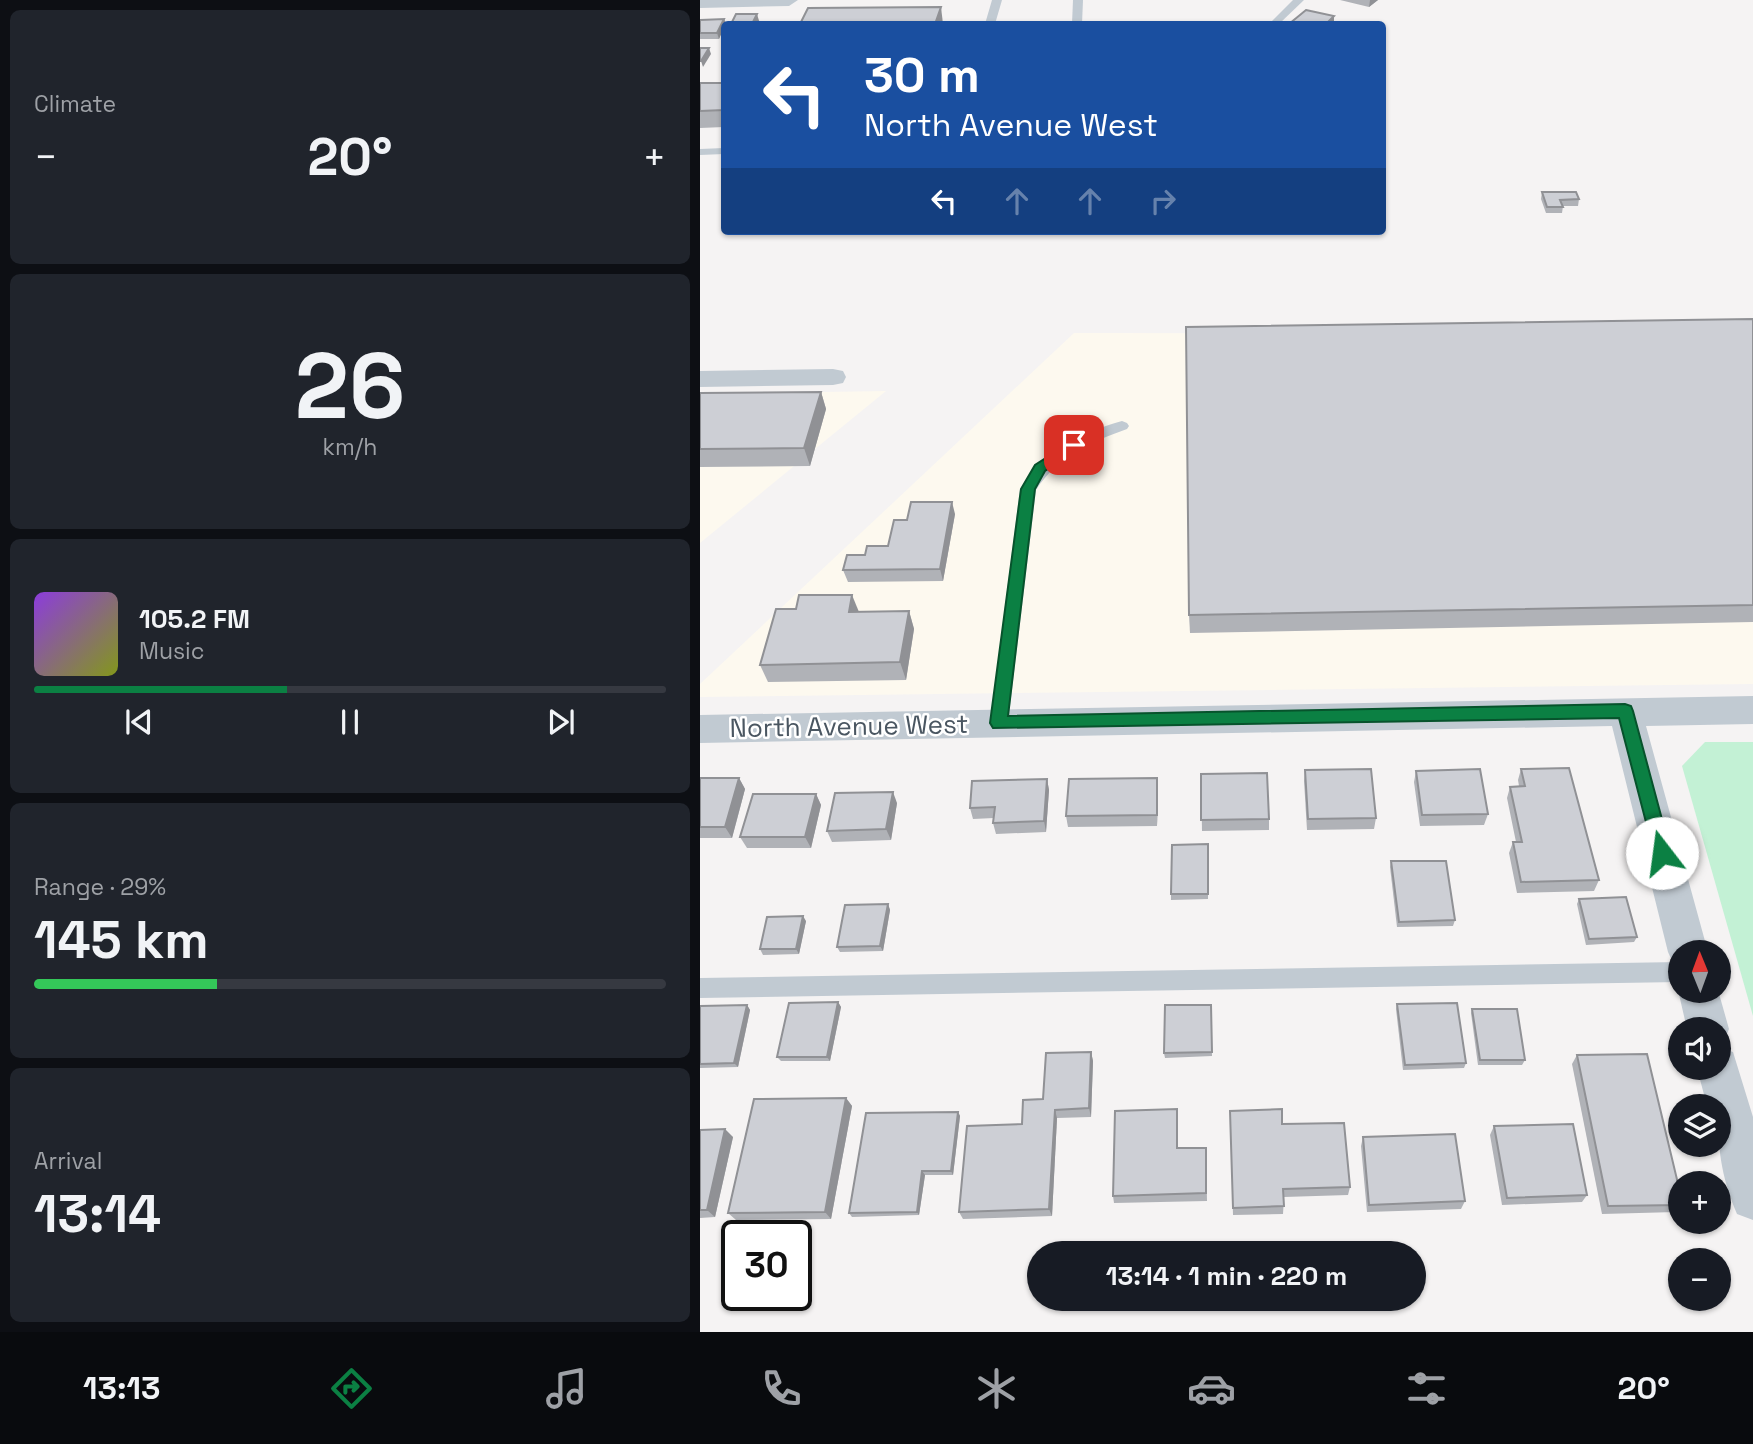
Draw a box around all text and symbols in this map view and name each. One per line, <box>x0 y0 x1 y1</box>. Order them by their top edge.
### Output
text: 30 m <box>864 44 980 106</box>
icon: left <box>749 49 840 140</box>
text: Climate <box>34 89 116 119</box>
text: North Avenue West <box>864 105 1158 145</box>
text: 20° <box>307 124 393 190</box>
text: − <box>34 133 58 181</box>
text: + <box>642 133 666 181</box>
icon: left <box>925 182 963 220</box>
icon: ahead <box>998 182 1036 220</box>
icon: ahead <box>1071 182 1109 220</box>
icon: right <box>1144 182 1182 220</box>
text: 26 <box>295 328 405 445</box>
pin <box>1044 415 1104 475</box>
icon: arrive <box>1055 426 1093 464</box>
text: km/h <box>323 432 377 462</box>
text: 105.2 FM <box>139 602 250 636</box>
text: Music <box>139 636 204 666</box>
icon: previous <box>120 703 158 741</box>
icon: pause <box>331 703 369 741</box>
icon: next <box>542 703 580 741</box>
street label: North Avenue West <box>729 707 969 745</box>
position arrow <box>1625 816 1699 890</box>
text: Range · 29% <box>34 872 166 902</box>
text: 145 km <box>34 907 209 973</box>
north arrow <box>1668 940 1731 1003</box>
map controls <box>1668 940 1731 1311</box>
button: sound <box>1668 1017 1731 1080</box>
button: layers <box>1668 1094 1731 1157</box>
text: Arrival <box>34 1146 102 1176</box>
button: + <box>1668 1171 1731 1234</box>
text: 13:14 <box>34 1181 161 1247</box>
speed limit sign: 30 <box>721 1220 812 1311</box>
button: − <box>1668 1248 1731 1311</box>
text: 13:14 · 1 min · 220 m <box>1106 1259 1347 1293</box>
icon: directions <box>327 1364 376 1413</box>
icon: music <box>542 1364 591 1413</box>
icon: phone <box>757 1364 806 1413</box>
icon: climate <box>972 1364 1021 1413</box>
icon: car <box>1187 1364 1236 1413</box>
icon: filters <box>1402 1364 1451 1413</box>
text: 13:13 <box>83 1368 160 1408</box>
text: 20° <box>1618 1368 1670 1408</box>

